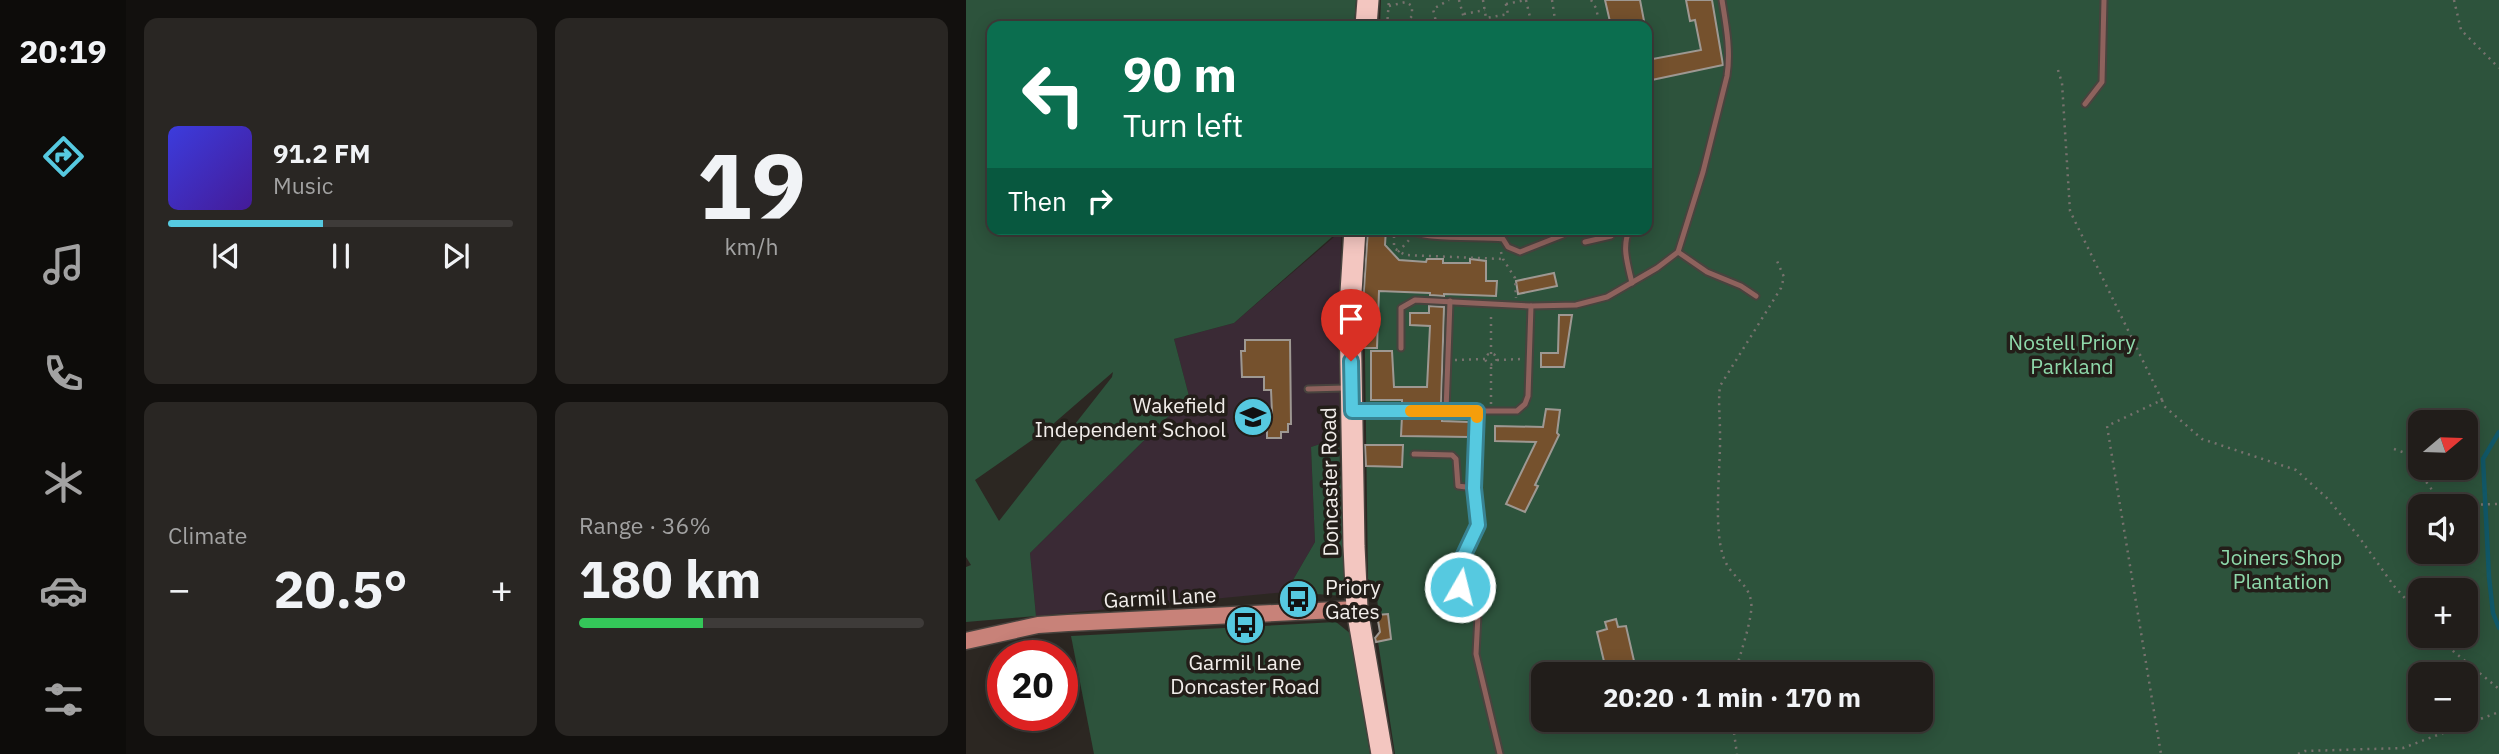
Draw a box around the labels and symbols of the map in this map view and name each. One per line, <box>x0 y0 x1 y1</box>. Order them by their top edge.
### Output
pin <box>1321 289 1381 361</box>
park label: Nostell Priory Parkland <box>2008 328 2136 380</box>
place label: Wakefield Independent School <box>1034 391 1226 443</box>
school or university icon: Wakefield Independent School <box>1232 396 1274 438</box>
street label: Doncaster Road <box>1314 407 1344 557</box>
north arrow <box>2408 410 2478 480</box>
park label: Joiners Shop Plantation <box>2220 543 2342 595</box>
position arrow <box>1423 550 1497 624</box>
place label: Priory Gates <box>1325 573 1381 625</box>
bus stop icon: Priory Gates <box>1277 578 1319 620</box>
street label: Garmil Lane <box>1103 580 1217 614</box>
bus stop icon: Garmil Lane Doncaster Road <box>1224 604 1266 646</box>
speed limit sign: 20 <box>987 640 1078 731</box>
place label: Garmil Lane Doncaster Road <box>1170 648 1320 700</box>

